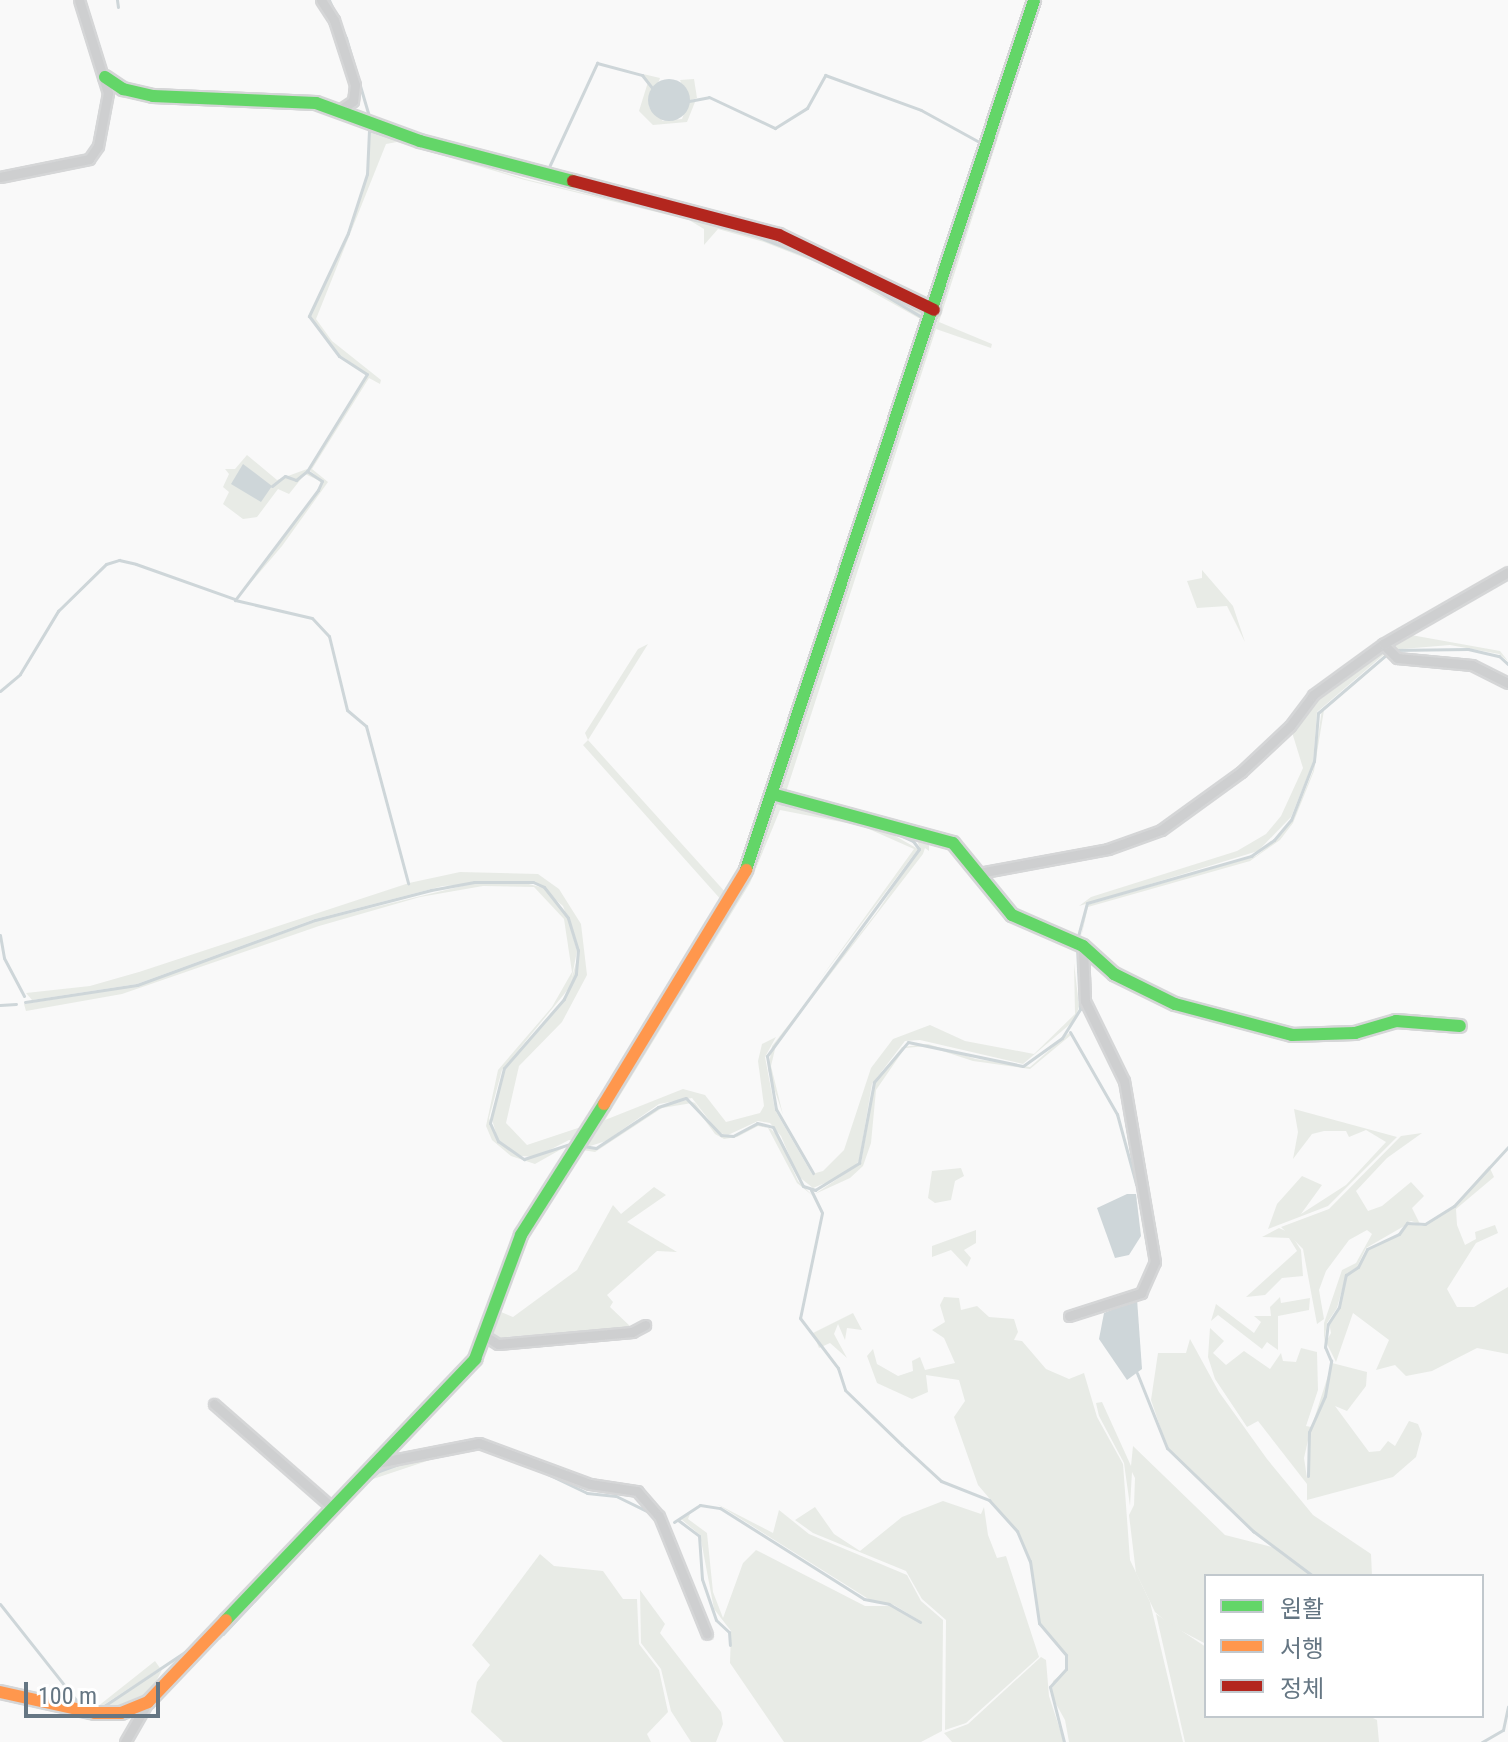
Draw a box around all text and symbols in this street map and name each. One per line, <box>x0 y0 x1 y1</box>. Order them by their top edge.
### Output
legend <box>1204 1574 1484 1718</box>
text: 원활 <box>1280 1595 1324 1623</box>
text: 서행 <box>1280 1635 1324 1663</box>
scale bar <box>28 1666 164 1716</box>
text: 정체 <box>1280 1675 1324 1703</box>
text: 100 m <box>38 1682 97 1710</box>

